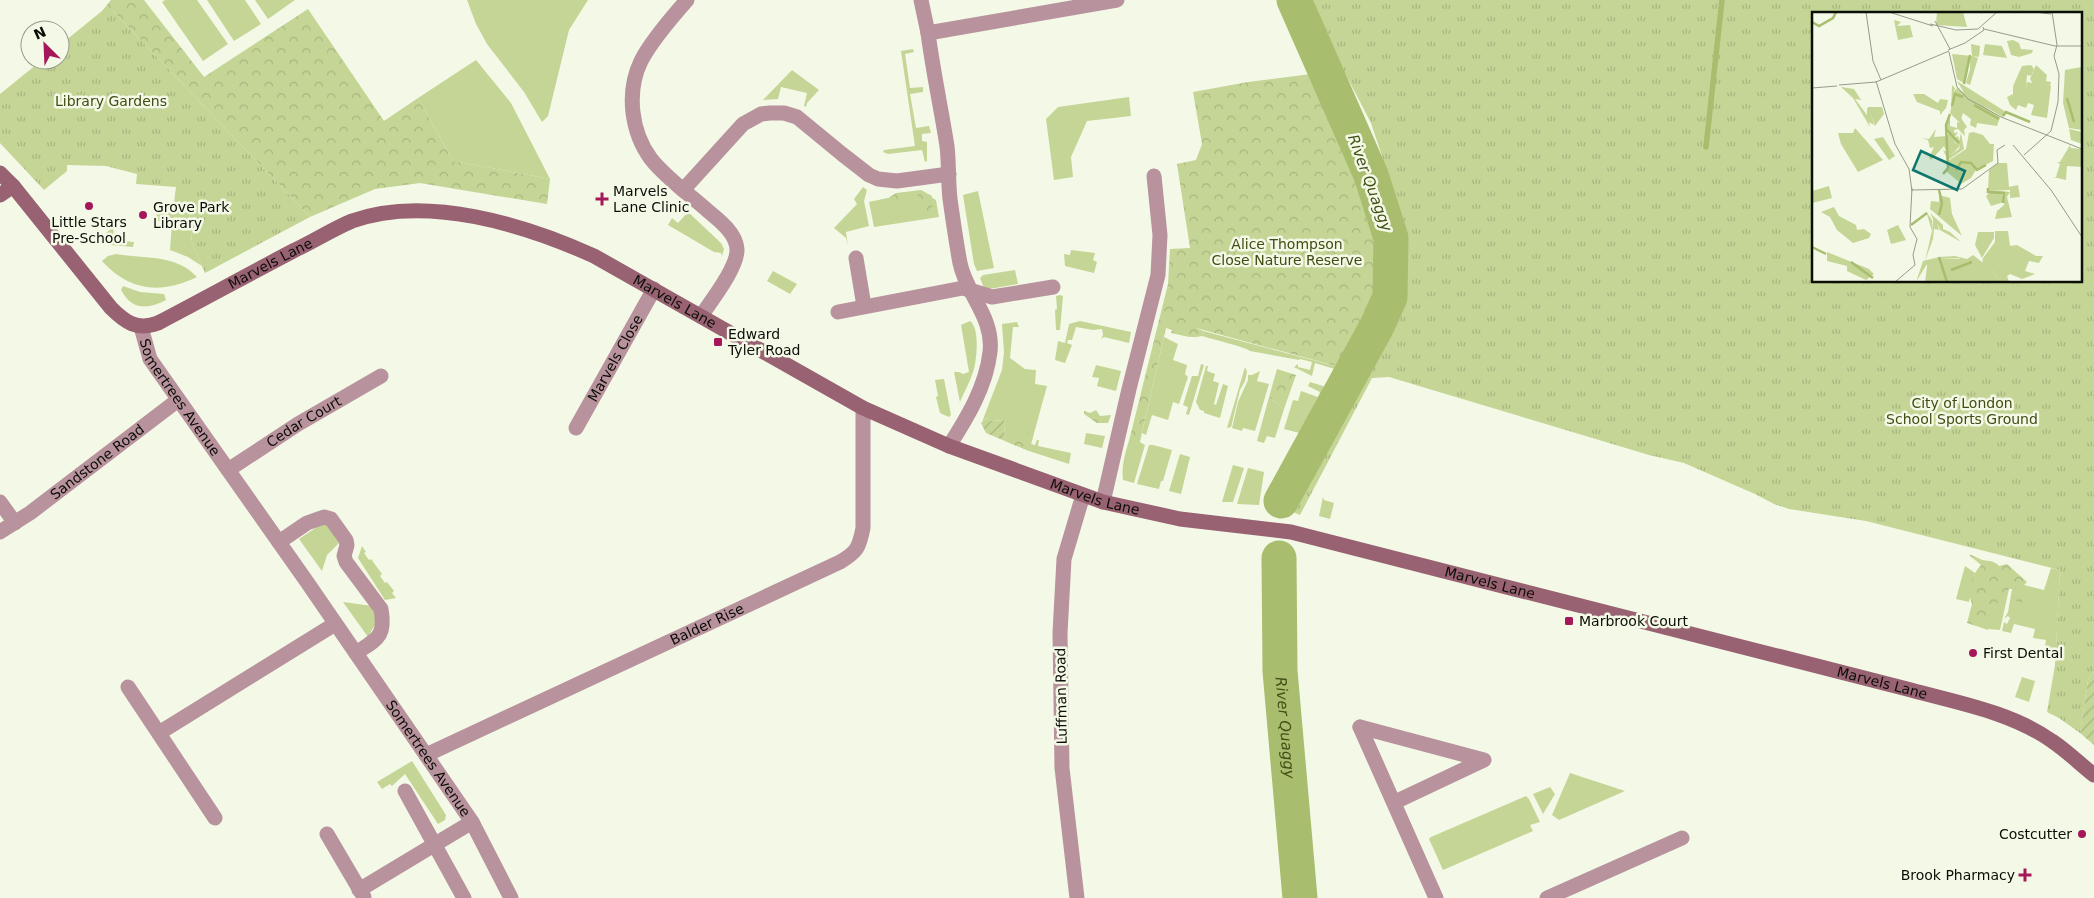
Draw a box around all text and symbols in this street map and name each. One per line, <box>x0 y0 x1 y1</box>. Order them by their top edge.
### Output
inset map <box>1812 12 2082 282</box>
north arrow <box>20 20 70 70</box>
text: N <box>31 23 48 43</box>
park label: Library Gardens <box>55 93 167 109</box>
water label: River Quaggy <box>1344 132 1396 235</box>
place label: Marvels Lane Clinic <box>613 183 689 215</box>
marker: Marvels Lane Clinic <box>595 192 609 206</box>
place label: Grove Park Library <box>153 199 230 231</box>
marker: Little Stars Pre-School <box>83 200 95 212</box>
marker: Grove Park Library <box>137 209 149 221</box>
place label: Little Stars Pre-School <box>51 214 127 246</box>
street label: Marvels Lane <box>225 235 315 292</box>
park label: Alice Thompson Close Nature Reserve <box>1212 236 1362 268</box>
street label: Marvels Lane <box>630 272 719 331</box>
street label: Marvels Close <box>584 312 646 405</box>
place label: Edward Tyler Road <box>727 326 801 358</box>
marker: Edward Tyler Road <box>712 336 724 348</box>
street label: Somertrees Avenue <box>137 337 224 459</box>
street label: Cedar Court <box>263 393 344 450</box>
park label: City of London School Sports Ground <box>1886 395 2038 427</box>
street label: Sandstone Road <box>47 421 147 503</box>
street label: Marvels Lane <box>1048 475 1141 518</box>
street label: Marvels Lane <box>1443 563 1537 602</box>
street label: Balder Rise <box>668 600 746 648</box>
place label: Marbrook Court <box>1579 613 1688 629</box>
marker: Marbrook Court <box>1563 615 1575 627</box>
place label: First Dental <box>1983 645 2063 661</box>
street label: Luffman Road <box>1052 647 1070 745</box>
marker: First Dental <box>1967 647 1979 659</box>
street label: Marvels Lane <box>1835 663 1929 702</box>
water label: River Quaggy <box>1272 676 1299 781</box>
street label: Somertrees Avenue <box>383 697 474 820</box>
place label: Costcutter <box>1999 826 2072 842</box>
marker: Costcutter <box>2076 828 2088 840</box>
place label: Brook Pharmacy <box>1901 867 2015 883</box>
marker: Brook Pharmacy <box>2019 869 2031 881</box>

